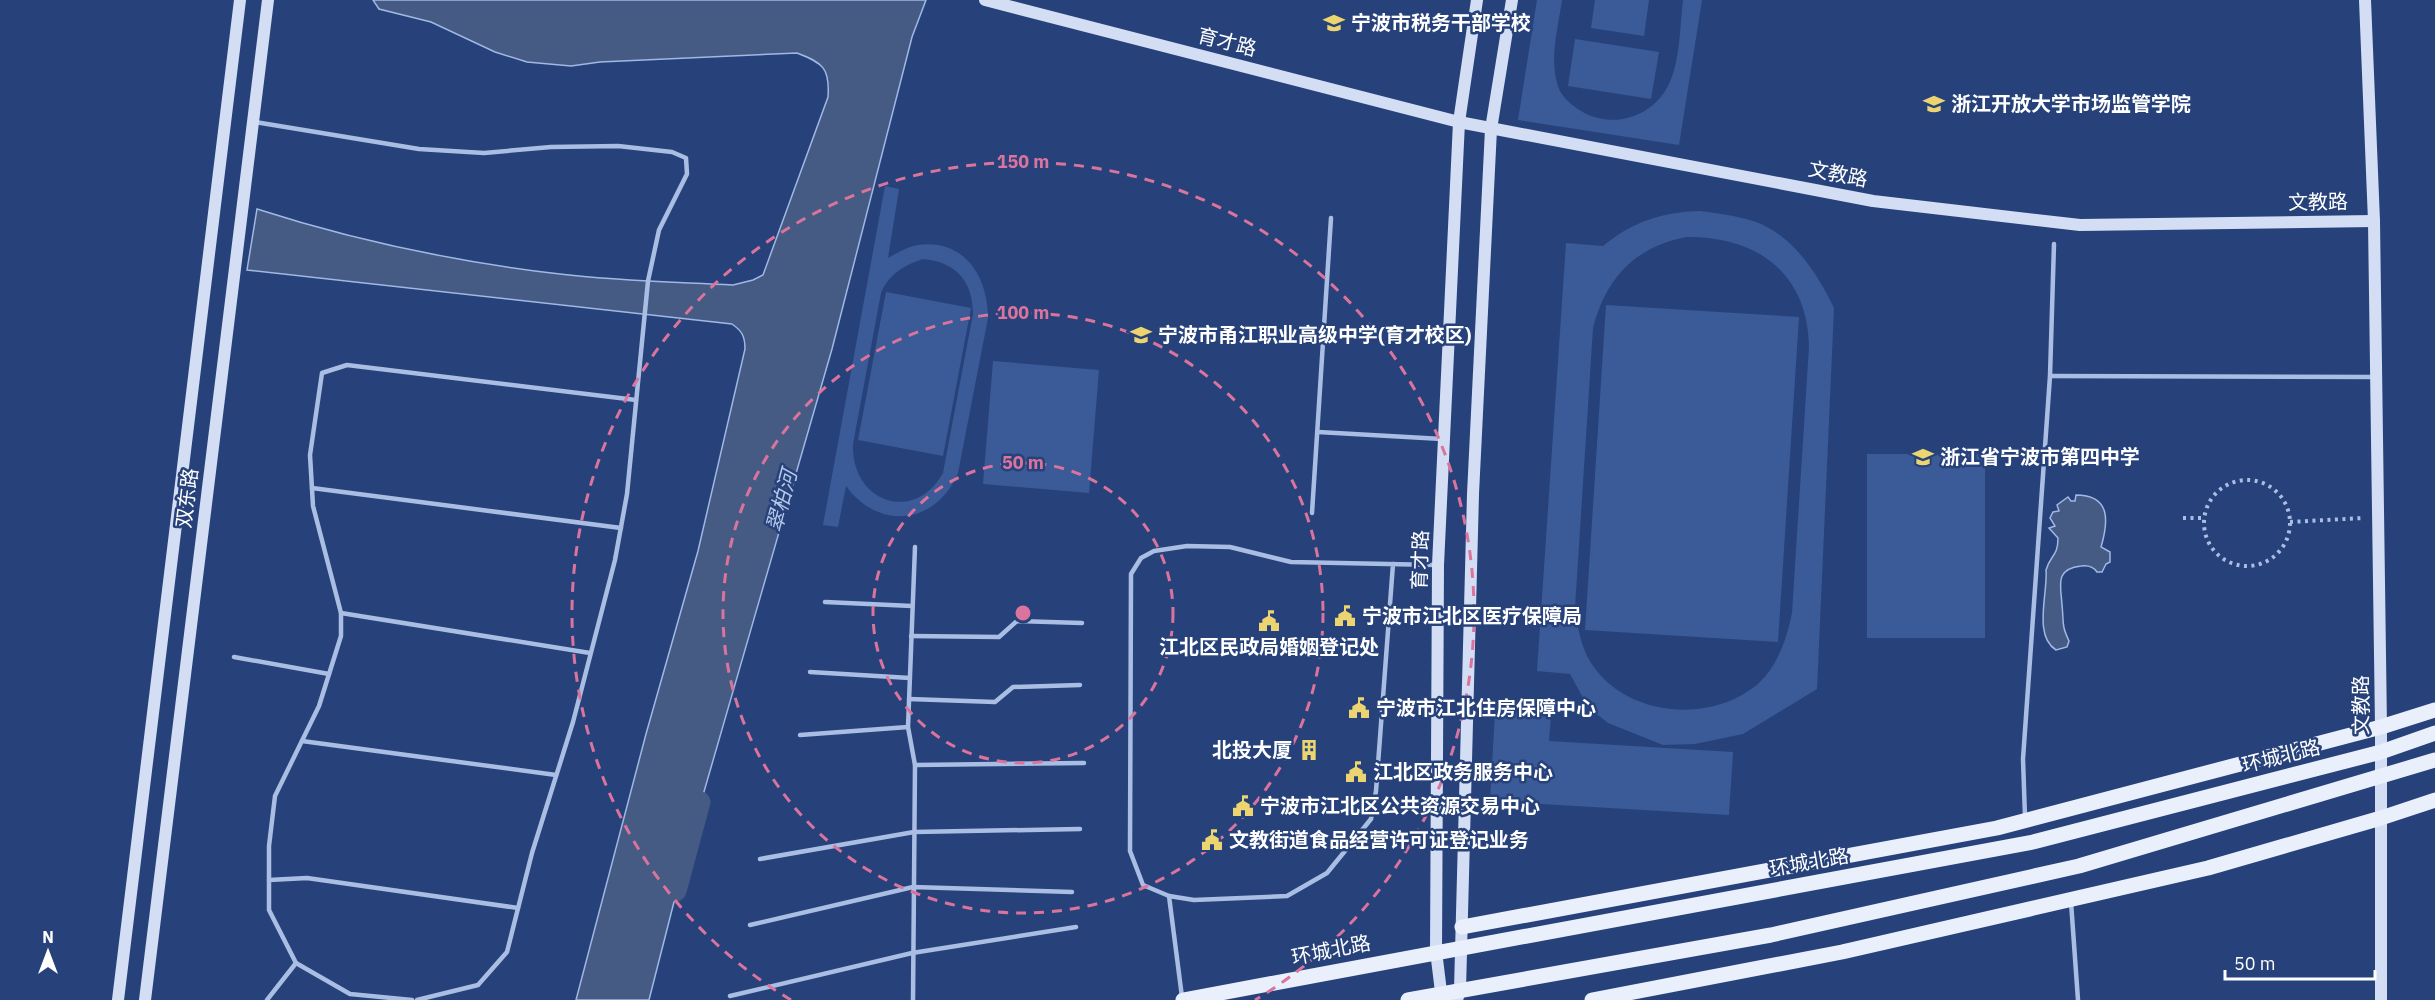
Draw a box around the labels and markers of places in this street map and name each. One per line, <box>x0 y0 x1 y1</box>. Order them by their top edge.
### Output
place label: 宁波市税务干部学校 <box>1351 9 1531 36</box>
school or university icon: 宁波市税务干部学校 <box>1322 11 1346 35</box>
place label: 浙江开放大学市场监管学院 <box>1951 90 2191 117</box>
school or university icon: 浙江开放大学市场监管学院 <box>1922 92 1946 116</box>
place label: 宁波市甬江职业高级中学(育才校区) <box>1158 321 1472 348</box>
school or university icon: 宁波市甬江职业高级中学(育才校区) <box>1129 323 1153 347</box>
place label: 浙江省宁波市第四中学 <box>1940 443 2140 470</box>
school or university icon: 浙江省宁波市第四中学 <box>1911 445 1935 469</box>
place label: 宁波市江北区医疗保障局 <box>1362 602 1582 629</box>
centre of rings <box>1013 603 1033 623</box>
public building icon: 宁波市江北区医疗保障局 <box>1333 604 1357 628</box>
public building icon: 江北区民政局婚姻登记处 <box>1257 609 1281 633</box>
place label: 江北区民政局婚姻登记处 <box>1159 633 1379 660</box>
place label: 宁波市江北住房保障中心 <box>1376 694 1596 721</box>
public building icon: 宁波市江北住房保障中心 <box>1347 696 1371 720</box>
place label: 北投大厦 <box>1212 736 1292 763</box>
building icon: 北投大厦 <box>1297 738 1321 762</box>
place label: 江北区政务服务中心 <box>1373 758 1553 785</box>
public building icon: 江北区政务服务中心 <box>1344 760 1368 784</box>
place label: 宁波市江北区公共资源交易中心 <box>1260 792 1540 819</box>
public building icon: 宁波市江北区公共资源交易中心 <box>1231 794 1255 818</box>
place label: 文教街道食品经营许可证登记业务 <box>1229 826 1529 853</box>
public building icon: 文教街道食品经营许可证登记业务 <box>1200 828 1224 852</box>

